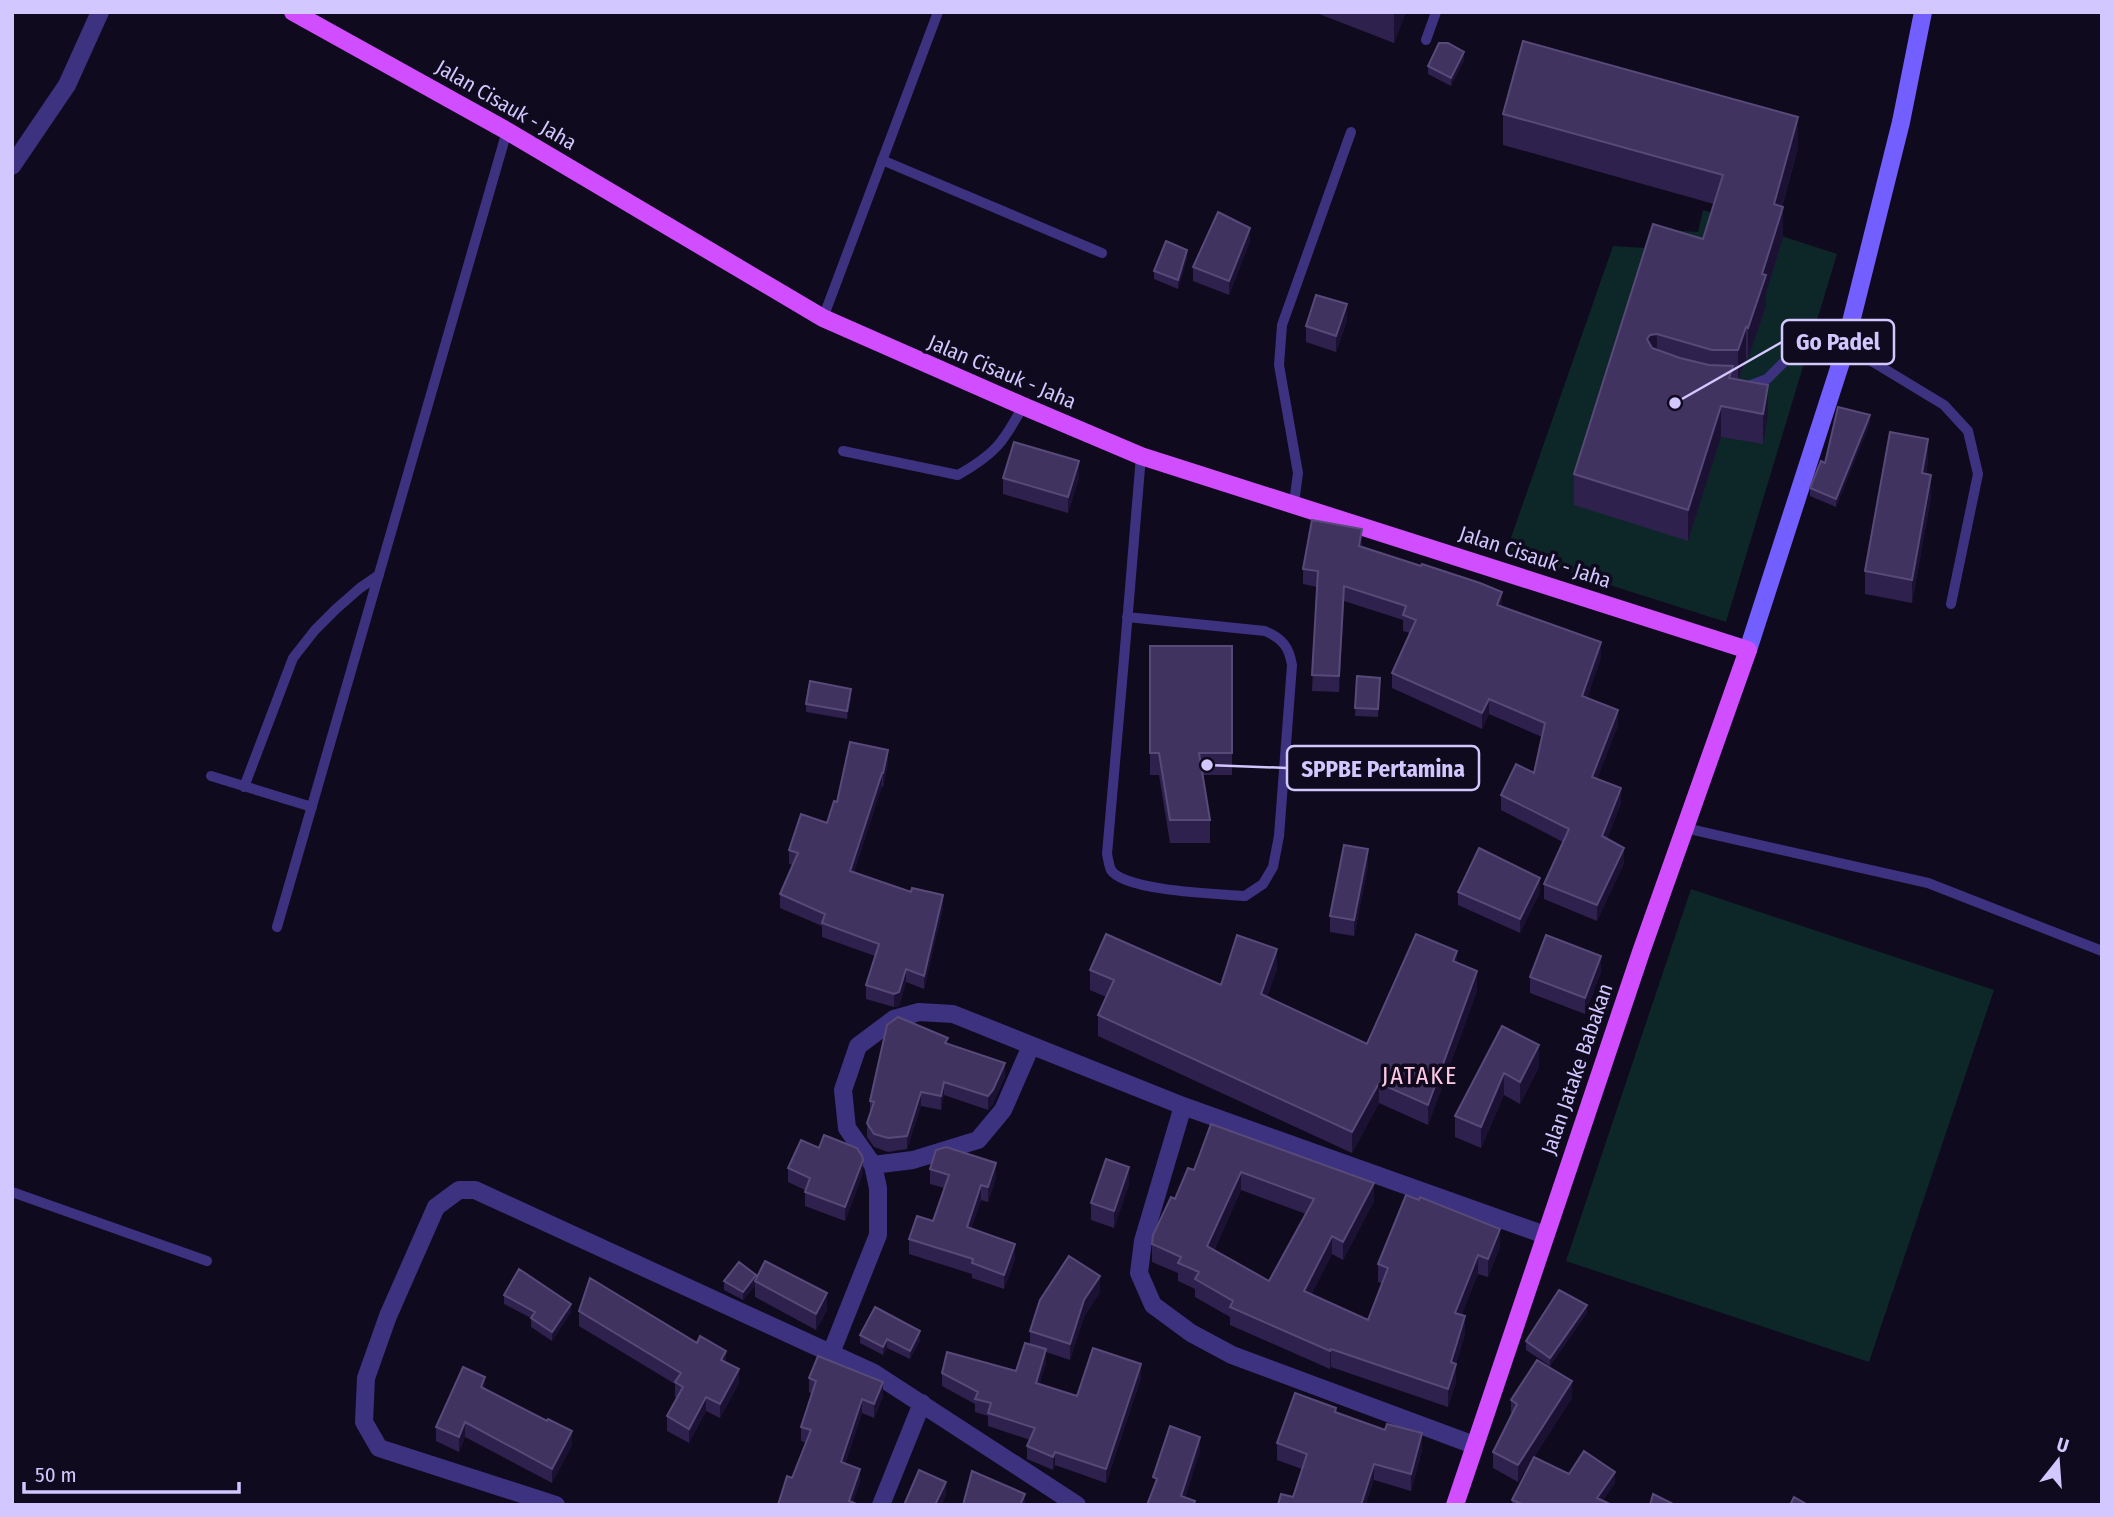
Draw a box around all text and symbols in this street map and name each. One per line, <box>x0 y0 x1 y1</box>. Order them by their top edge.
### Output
street label: Jalan Cisauk - Jaha <box>431 54 581 156</box>
callout: Go Padel <box>1782 320 1894 364</box>
text: Go Padel <box>1796 328 1881 356</box>
street label: Jalan Cisauk - Jaha <box>924 329 1080 415</box>
street label: Jalan Cisauk - Jaha <box>1456 520 1614 594</box>
callout: SPPBE Pertamina <box>1287 746 1479 790</box>
text: SPPBE Pertamina <box>1301 755 1465 783</box>
street label: Jalan Jatake Babakan <box>1536 980 1618 1158</box>
district label: JATAKE <box>1382 1062 1458 1090</box>
north arrow <box>2023 1426 2093 1496</box>
text: U <box>2054 1433 2072 1458</box>
scale bar <box>24 1450 240 1494</box>
text: 50 m <box>35 1462 77 1488</box>

